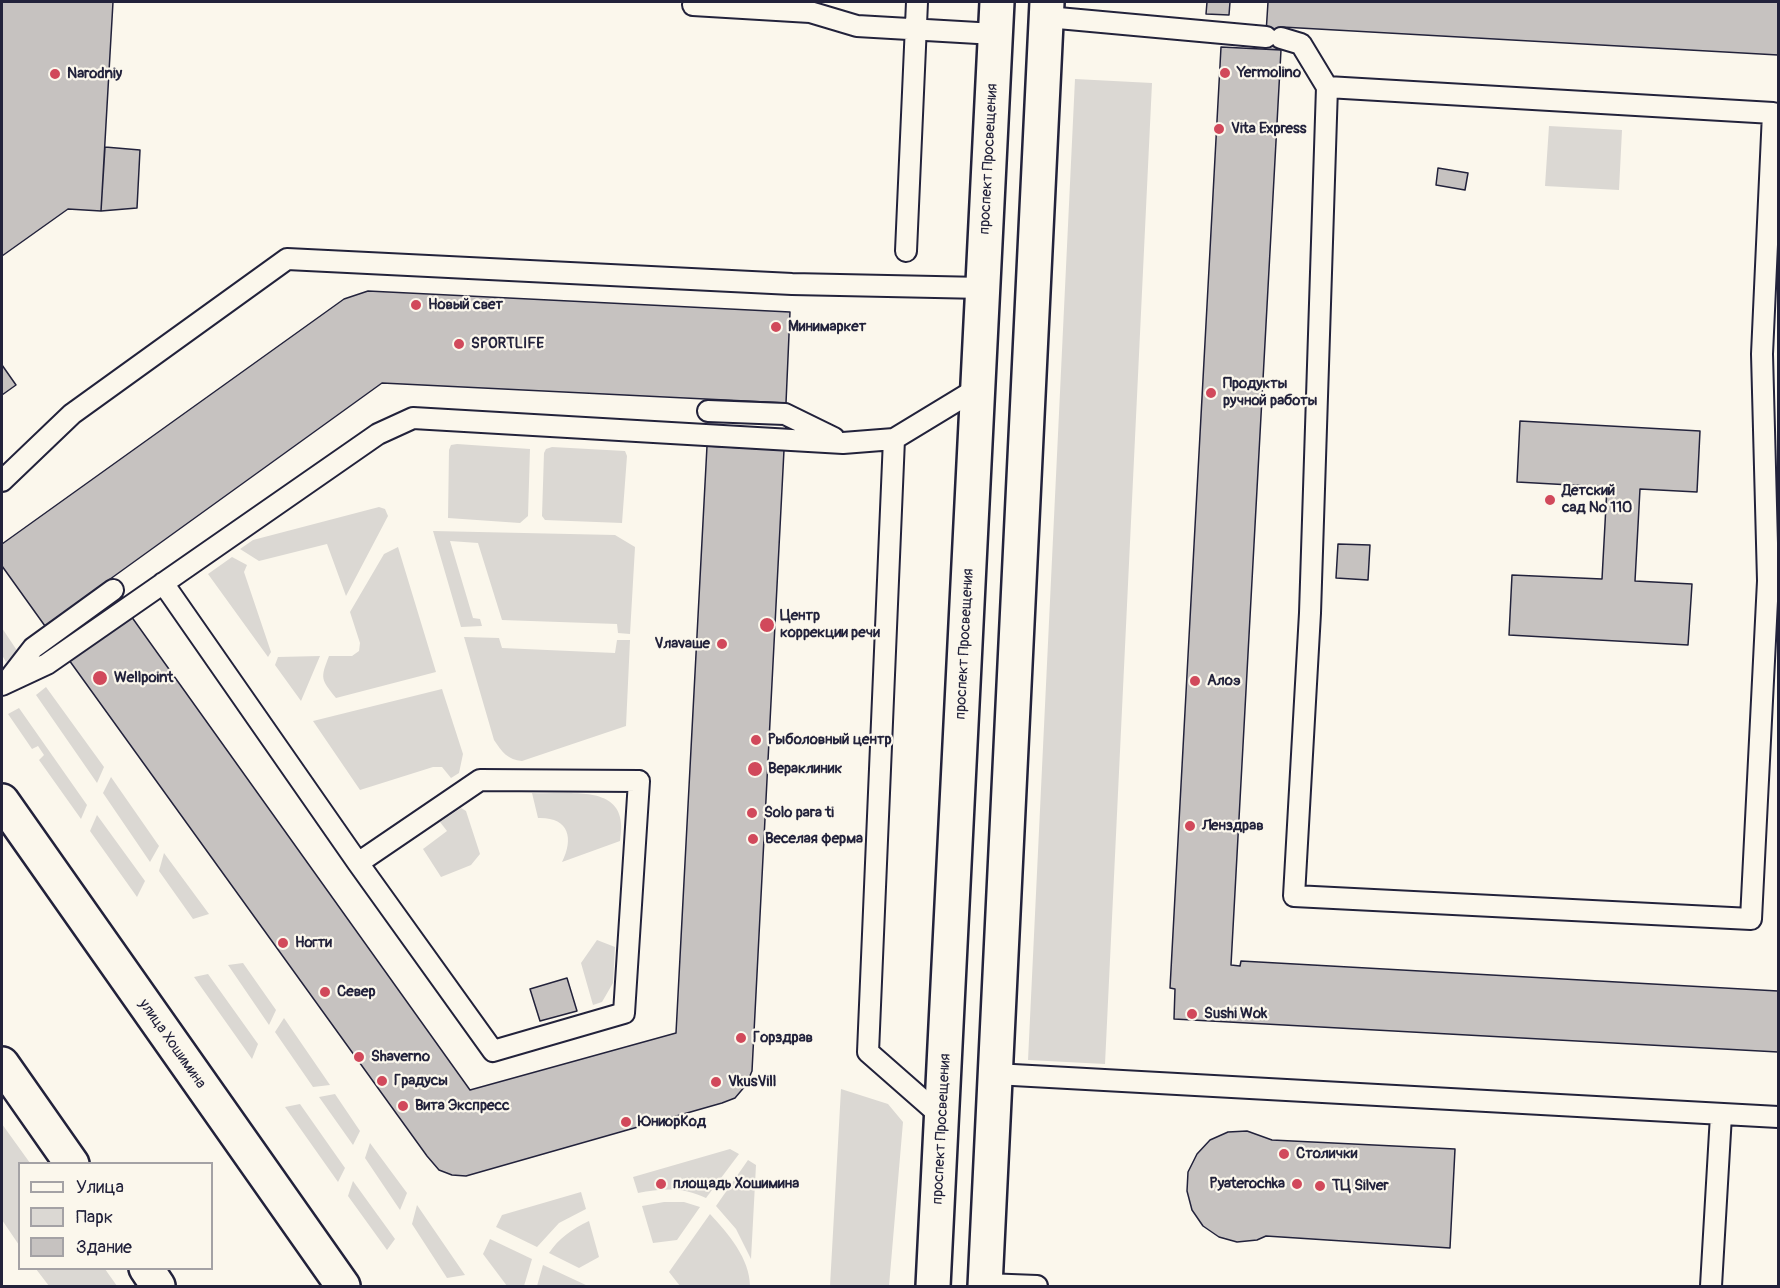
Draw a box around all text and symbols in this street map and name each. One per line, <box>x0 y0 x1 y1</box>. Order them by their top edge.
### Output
place label: Yermolino <box>1237 64 1301 82</box>
place label: Narodniy <box>67 65 122 83</box>
marker: Yermolino <box>1218 66 1232 80</box>
marker: Narodniy <box>48 67 62 81</box>
street label: проспект Просвещения <box>976 83 1002 235</box>
place label: Vita Express <box>1231 120 1306 138</box>
marker: Vita Express <box>1212 122 1226 136</box>
place label: Новый свет <box>428 296 503 314</box>
marker: Новый свет <box>409 298 423 312</box>
place label: Минимаркет <box>788 318 866 336</box>
marker: Минимаркет <box>769 320 783 334</box>
place label: SPORTLIFE <box>471 335 544 353</box>
marker: SPORTLIFE <box>452 337 466 351</box>
place label: Продукты ручной работы <box>1223 375 1317 410</box>
marker: Продукты ручной работы <box>1204 386 1218 400</box>
place label: Детский сад № 110 <box>1562 482 1632 517</box>
marker: Детский сад № 110 <box>1543 493 1557 507</box>
street label: проспект Просвещения <box>952 568 978 720</box>
place label: Центр коррекции речи <box>780 607 880 642</box>
marker: Центр коррекции речи <box>758 616 776 634</box>
place label: Vлаvаше <box>654 635 710 653</box>
marker: Vлаvаше <box>715 637 729 651</box>
marker: Wellpoint <box>91 669 109 687</box>
place label: Wellpoint <box>114 669 173 687</box>
place label: Алоэ <box>1207 672 1241 690</box>
marker: Алоэ <box>1188 674 1202 688</box>
place label: Рыболовный центр <box>768 731 892 749</box>
marker: Рыболовный центр <box>749 733 763 747</box>
marker: Вераклиник <box>746 760 764 778</box>
place label: Вераклиник <box>768 760 842 778</box>
place label: Solo para ti <box>764 804 834 822</box>
marker: Solo para ti <box>745 806 759 820</box>
place label: Ленздрав <box>1202 817 1264 835</box>
marker: Ленздрав <box>1183 819 1197 833</box>
place label: Веселая ферма <box>765 830 863 848</box>
marker: Веселая ферма <box>746 832 760 846</box>
place label: Ногти <box>295 934 332 952</box>
marker: Ногти <box>276 936 290 950</box>
place label: Север <box>337 983 376 1001</box>
marker: Север <box>318 985 332 999</box>
street label: улица Хошимина <box>135 996 209 1092</box>
place label: Sushi Wok <box>1204 1005 1267 1023</box>
marker: Sushi Wok <box>1185 1007 1199 1021</box>
place label: Горздрав <box>753 1029 813 1047</box>
marker: Горздрав <box>734 1031 748 1045</box>
place label: Shaverno <box>371 1048 430 1066</box>
marker: Shaverno <box>352 1050 366 1064</box>
street label: проспект Просвещения <box>929 1053 955 1205</box>
place label: Градусы <box>394 1072 448 1090</box>
place label: VkusVill <box>728 1073 776 1091</box>
marker: Градусы <box>375 1074 389 1088</box>
marker: VkusVill <box>709 1075 723 1089</box>
place label: Вита Экспресс <box>415 1097 510 1115</box>
marker: Вита Экспресс <box>396 1099 410 1113</box>
place label: ЮниорКод <box>638 1113 706 1131</box>
marker: ЮниорКод <box>619 1115 633 1129</box>
place label: Столички <box>1296 1145 1357 1163</box>
marker: Столички <box>1277 1147 1291 1161</box>
legend <box>18 1162 213 1270</box>
place label: площадь Хошимина <box>673 1175 799 1193</box>
place label: Pyaterochka <box>1209 1175 1285 1193</box>
text: Улица <box>76 1176 124 1199</box>
marker: площадь Хошимина <box>654 1177 668 1191</box>
marker: Pyaterochka <box>1290 1177 1304 1191</box>
place label: ТЦ Silver <box>1332 1177 1389 1195</box>
marker: ТЦ Silver <box>1313 1179 1327 1193</box>
text: Парк <box>76 1206 113 1229</box>
text: Здание <box>76 1236 132 1259</box>

